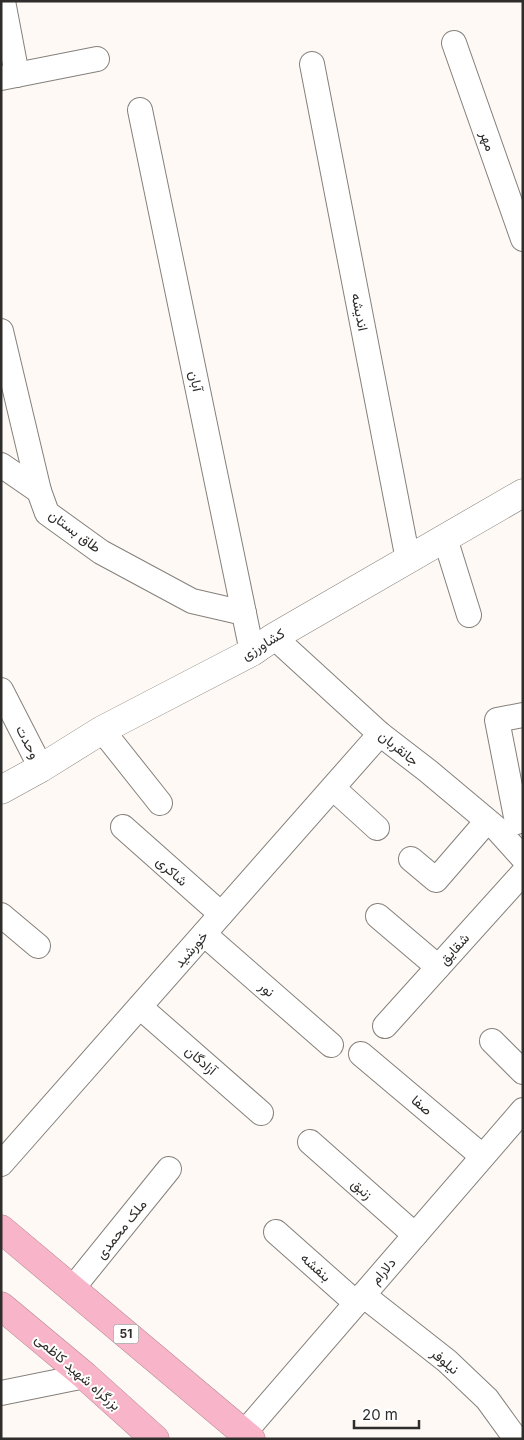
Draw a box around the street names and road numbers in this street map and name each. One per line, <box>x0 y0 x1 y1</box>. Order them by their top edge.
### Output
street label: مهر <box>476 128 500 153</box>
street label: اندیشه <box>349 292 372 332</box>
street label: آبان <box>185 369 207 395</box>
street label: طاق بستان <box>45 505 105 557</box>
street label: کشاورزی <box>238 624 288 664</box>
street label: وحدت <box>12 722 44 762</box>
street label: جانقربان <box>375 726 423 770</box>
street label: شاکری <box>153 852 191 890</box>
street label: خورشید <box>170 927 212 971</box>
street label: شقایق <box>435 929 473 969</box>
street label: نور <box>255 977 279 1001</box>
street label: آزادگان <box>181 1041 222 1080</box>
street label: صفا <box>408 1091 437 1118</box>
street label: زنبق <box>348 1175 377 1203</box>
street label: ملک محمدی <box>92 1196 150 1262</box>
street label: بنفشه <box>297 1249 335 1285</box>
street label: دلارام <box>366 1254 400 1288</box>
road number: 51 <box>114 1325 138 1344</box>
street label: بزرگراه شهید کاظمی <box>31 1330 125 1414</box>
street label: نیلوفر <box>426 1343 463 1378</box>

